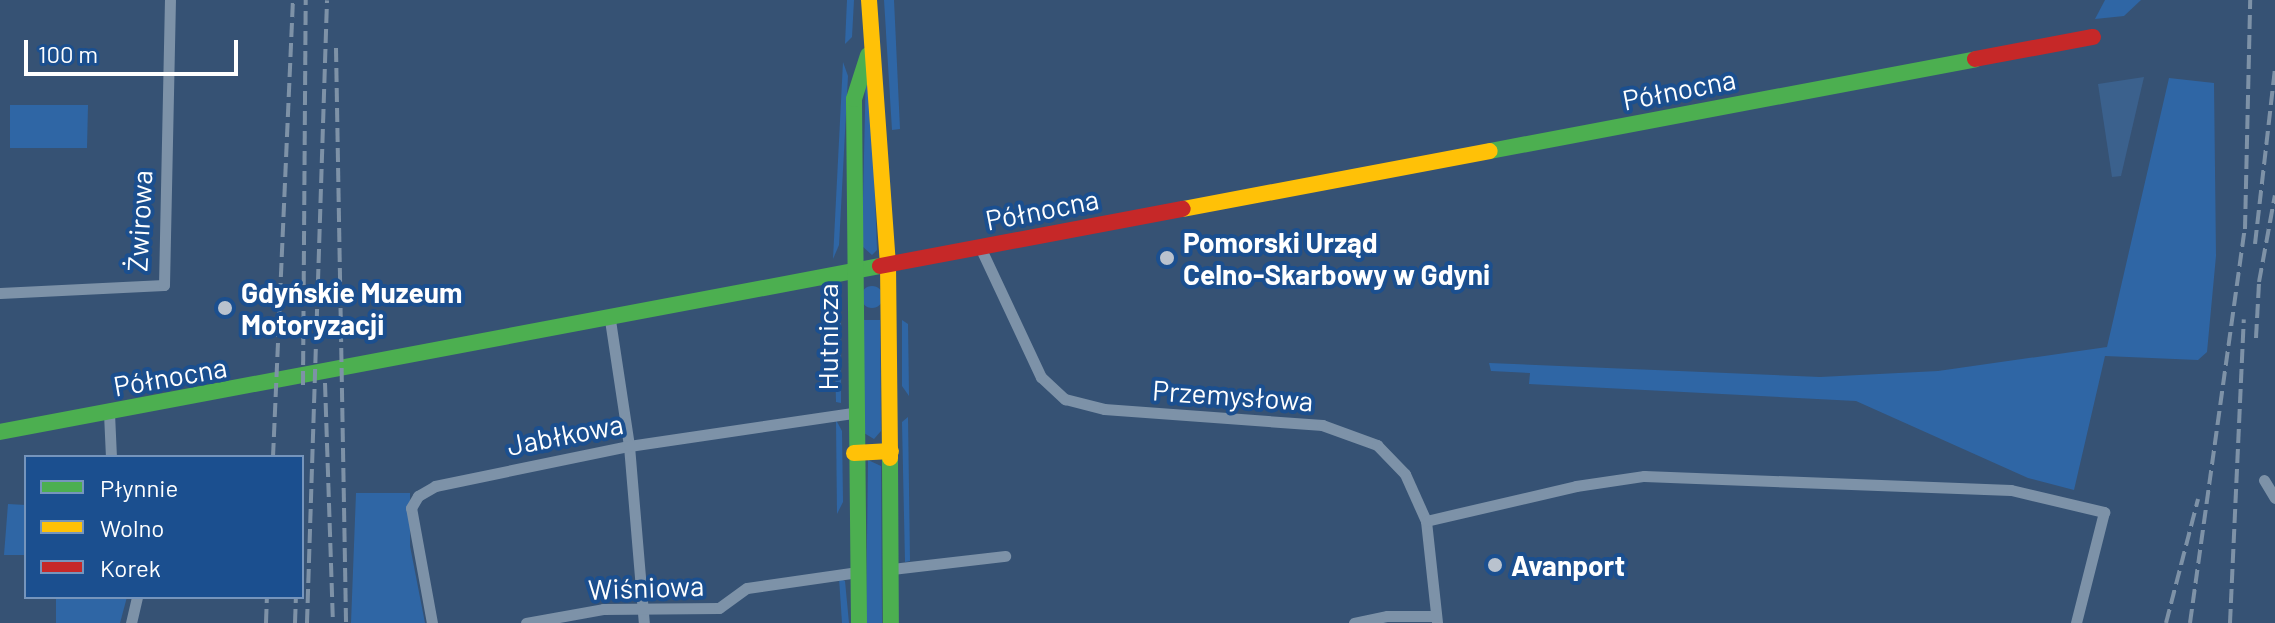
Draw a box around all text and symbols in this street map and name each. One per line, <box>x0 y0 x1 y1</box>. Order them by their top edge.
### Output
scale bar <box>28 24 242 74</box>
text: 100 m <box>38 39 98 68</box>
street label: Północna <box>1619 62 1739 116</box>
street label: Żwirowa <box>120 169 158 273</box>
street label: Północna <box>982 182 1102 236</box>
place label: Pomorski Urząd Celno-Skarbowy w Gdyni <box>1183 225 1490 291</box>
marker: Pomorski Urząd Celno-Skarbowy w Gdyni <box>1158 249 1176 267</box>
place label: Gdyńskie Muzeum Motoryzacji <box>241 275 462 341</box>
street label: Hutnicza <box>810 283 844 391</box>
marker: Gdyńskie Muzeum Motoryzacji <box>216 299 234 317</box>
street label: Północna <box>111 349 229 403</box>
street label: Przemysłowa <box>1151 373 1315 417</box>
street label: Jabłkowa <box>504 406 626 462</box>
legend <box>24 455 304 599</box>
text: Płynnie <box>100 473 178 502</box>
text: Wolno <box>100 513 164 542</box>
place label: Avanport <box>1511 548 1625 582</box>
text: Korek <box>100 553 161 582</box>
marker: Avanport <box>1486 556 1504 574</box>
street label: Wiśniowa <box>587 568 705 606</box>

